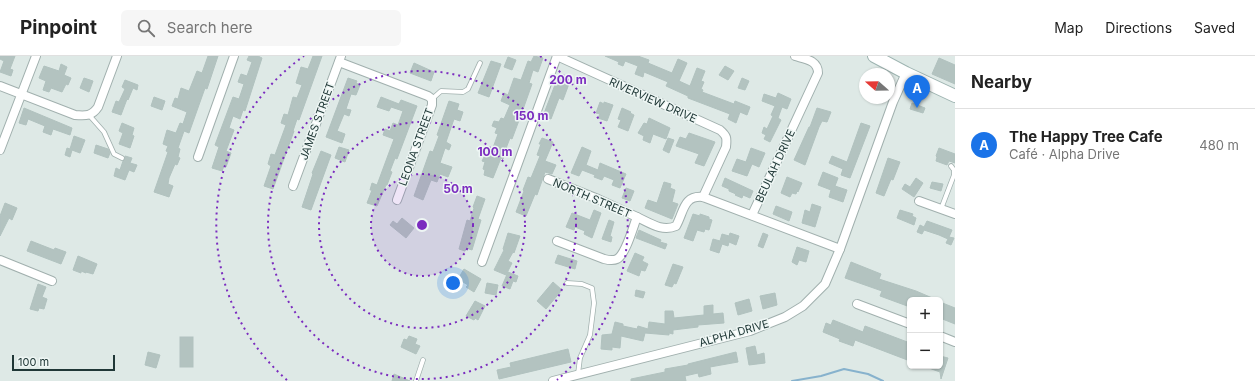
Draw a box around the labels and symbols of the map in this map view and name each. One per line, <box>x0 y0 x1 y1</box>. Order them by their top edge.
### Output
north arrow <box>859 68 895 104</box>
text: 200 m <box>549 72 587 87</box>
street label: RIVERVIEW DRIVE <box>607 74 699 126</box>
pin: A <box>904 75 930 108</box>
street label: JAMES STREET <box>296 80 338 162</box>
street label: LEONA STREET <box>395 106 437 188</box>
text: 150 m <box>514 108 548 123</box>
street label: BEULAH DRIVE <box>752 127 798 205</box>
text: 100 m <box>477 144 513 159</box>
street label: NORTH STREET <box>551 175 633 221</box>
text: 50 m <box>443 181 473 196</box>
centre of rings <box>415 218 429 232</box>
your location <box>443 273 463 293</box>
street label: ALPHA DRIVE <box>698 316 770 350</box>
scale bar <box>12 353 115 372</box>

